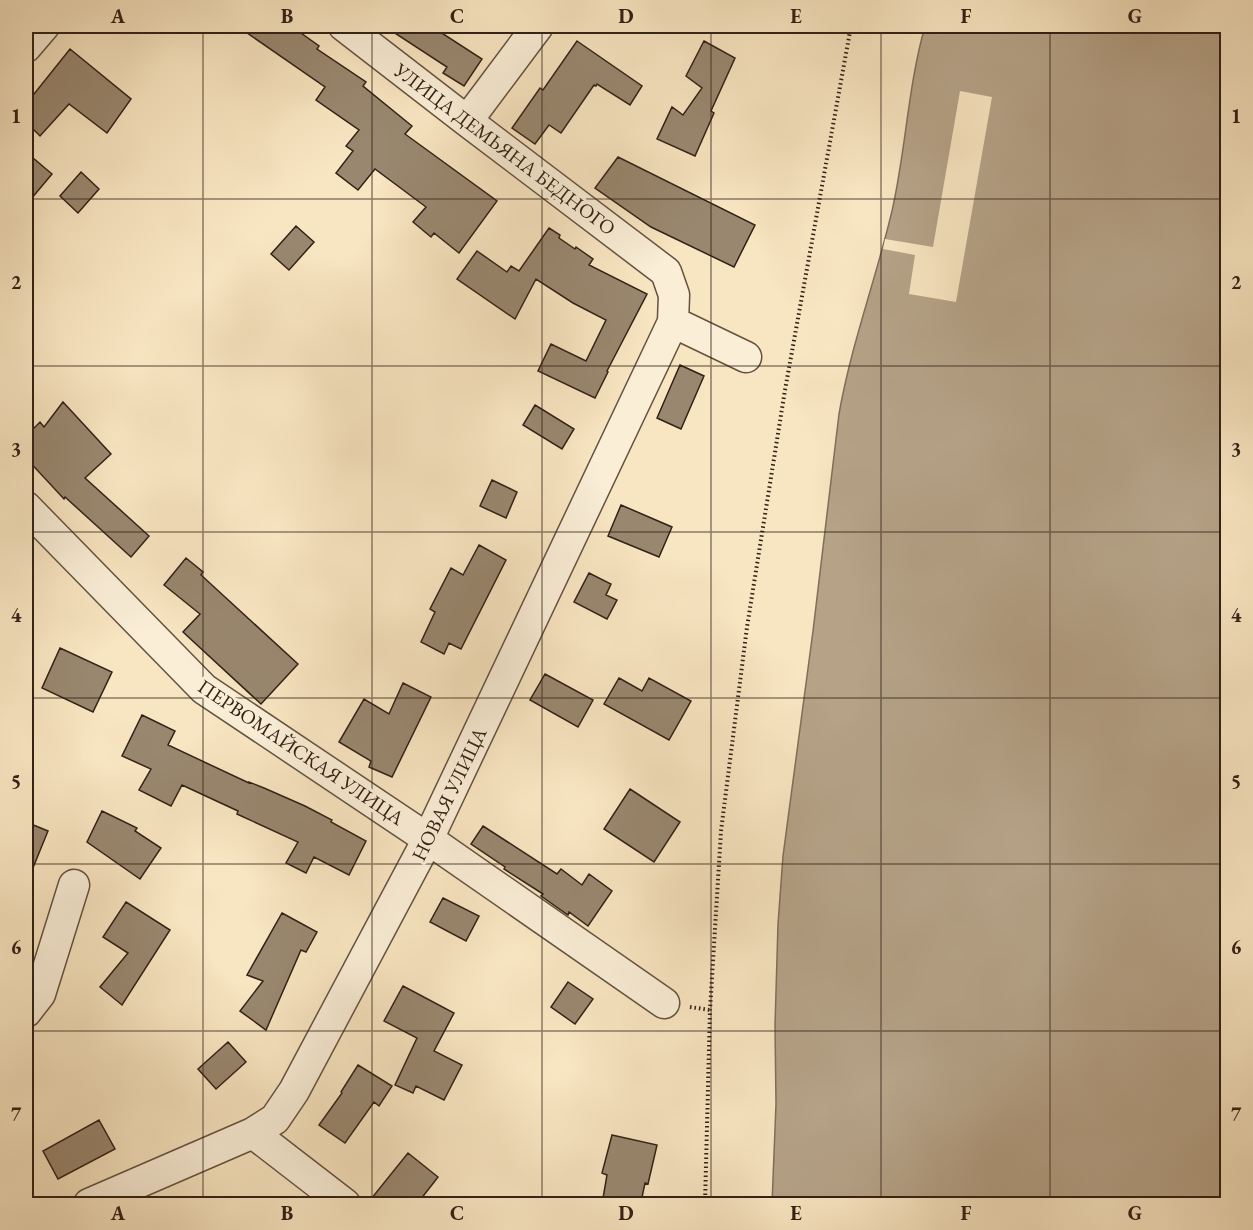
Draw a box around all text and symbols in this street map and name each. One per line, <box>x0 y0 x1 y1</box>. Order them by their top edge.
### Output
text: A <box>110 3 126 29</box>
text: B <box>281 3 293 29</box>
text: C <box>450 3 464 29</box>
text: D <box>618 3 634 29</box>
text: E <box>790 3 802 29</box>
text: F <box>961 3 972 29</box>
text: G <box>1128 3 1142 29</box>
street label: УЛИЦА ДЕМЬЯНА БЕДНОГО <box>388 56 621 241</box>
text: 1 <box>11 103 21 129</box>
text: 1 <box>1231 103 1241 129</box>
text: 2 <box>11 269 22 295</box>
text: 2 <box>1231 269 1242 295</box>
text: 3 <box>11 436 21 462</box>
text: 3 <box>1231 436 1241 462</box>
text: 4 <box>11 602 22 628</box>
text: 4 <box>1231 602 1242 628</box>
street label: ПЕРВОМАЙСКАЯ УЛИЦА <box>193 673 409 831</box>
street label: НОВАЯ УЛИЦА <box>405 723 493 865</box>
text: 5 <box>11 768 21 794</box>
text: 5 <box>1231 768 1241 794</box>
text: 6 <box>11 934 22 960</box>
text: 6 <box>1231 934 1242 960</box>
text: 7 <box>11 1101 22 1127</box>
text: 7 <box>1231 1101 1242 1127</box>
text: A <box>110 1200 126 1226</box>
text: B <box>281 1200 293 1226</box>
text: C <box>450 1200 464 1226</box>
text: D <box>618 1200 634 1226</box>
text: E <box>790 1200 802 1226</box>
text: F <box>961 1200 972 1226</box>
text: G <box>1128 1200 1142 1226</box>

